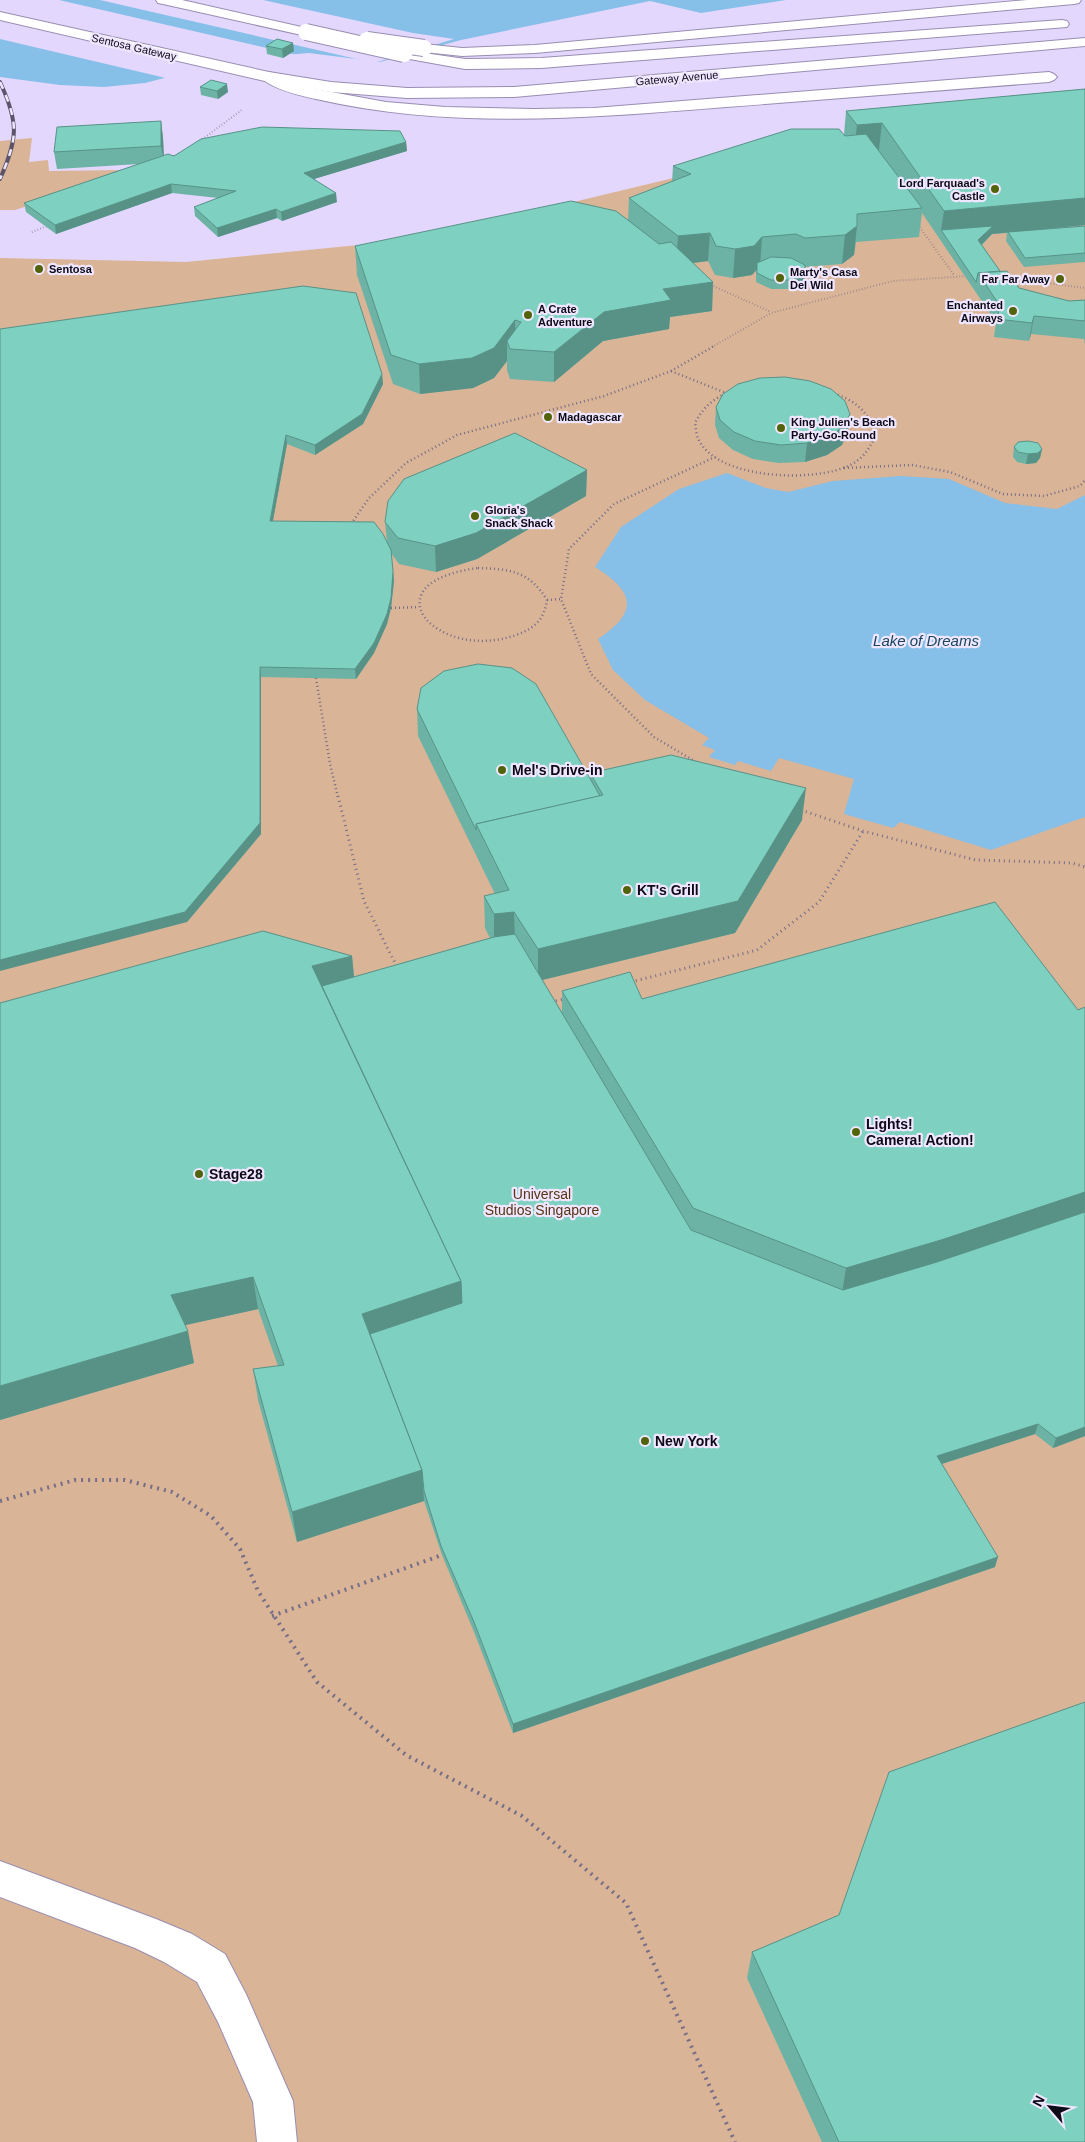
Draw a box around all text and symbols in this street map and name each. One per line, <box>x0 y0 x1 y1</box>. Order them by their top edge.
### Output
street label: Sentosa Gateway <box>90 31 178 63</box>
street label: Gateway Avenue <box>635 68 719 88</box>
place label: Lord Farquaad's Castle <box>899 177 985 202</box>
marker: Lord Farquaad's Castle <box>989 183 1001 195</box>
marker: Sentosa <box>33 263 45 275</box>
place label: Sentosa <box>49 263 93 275</box>
place label: Marty's Casa Del Wild <box>790 266 858 291</box>
marker: Marty's Casa Del Wild <box>774 272 786 284</box>
place label: Far Far Away <box>982 273 1051 285</box>
marker: Far Far Away <box>1054 273 1066 285</box>
place label: Enchanted Airways <box>947 299 1003 324</box>
place label: A Crate Adventure <box>538 303 592 328</box>
marker: Enchanted Airways <box>1007 305 1019 317</box>
marker: A Crate Adventure <box>522 309 534 321</box>
marker: Madagascar <box>542 411 554 423</box>
place label: Madagascar <box>558 411 622 423</box>
place label: King Julien's Beach Party-Go-Round <box>791 416 895 441</box>
marker: King Julien's Beach Party-Go-Round <box>775 422 787 434</box>
place label: Gloria's Snack Shack <box>485 504 554 529</box>
marker: Gloria's Snack Shack <box>469 510 481 522</box>
water label: Lake of Dreams <box>873 632 979 649</box>
place label: Mel's Drive-in <box>512 762 602 778</box>
marker: Mel's Drive-in <box>496 764 508 776</box>
place label: KT's Grill <box>637 882 699 898</box>
marker: KT's Grill <box>621 884 633 896</box>
place label: Lights! Camera! Action! <box>866 1116 974 1148</box>
marker: Lights! Camera! Action! <box>850 1126 862 1138</box>
place label: Stage28 <box>209 1166 263 1182</box>
marker: Stage28 <box>193 1168 205 1180</box>
park label: Universal Studios Singapore <box>485 1186 599 1218</box>
place label: New York <box>655 1433 718 1449</box>
marker: New York <box>639 1435 651 1447</box>
north arrow <box>1025 2082 1075 2132</box>
text: N <box>1029 2093 1048 2109</box>

